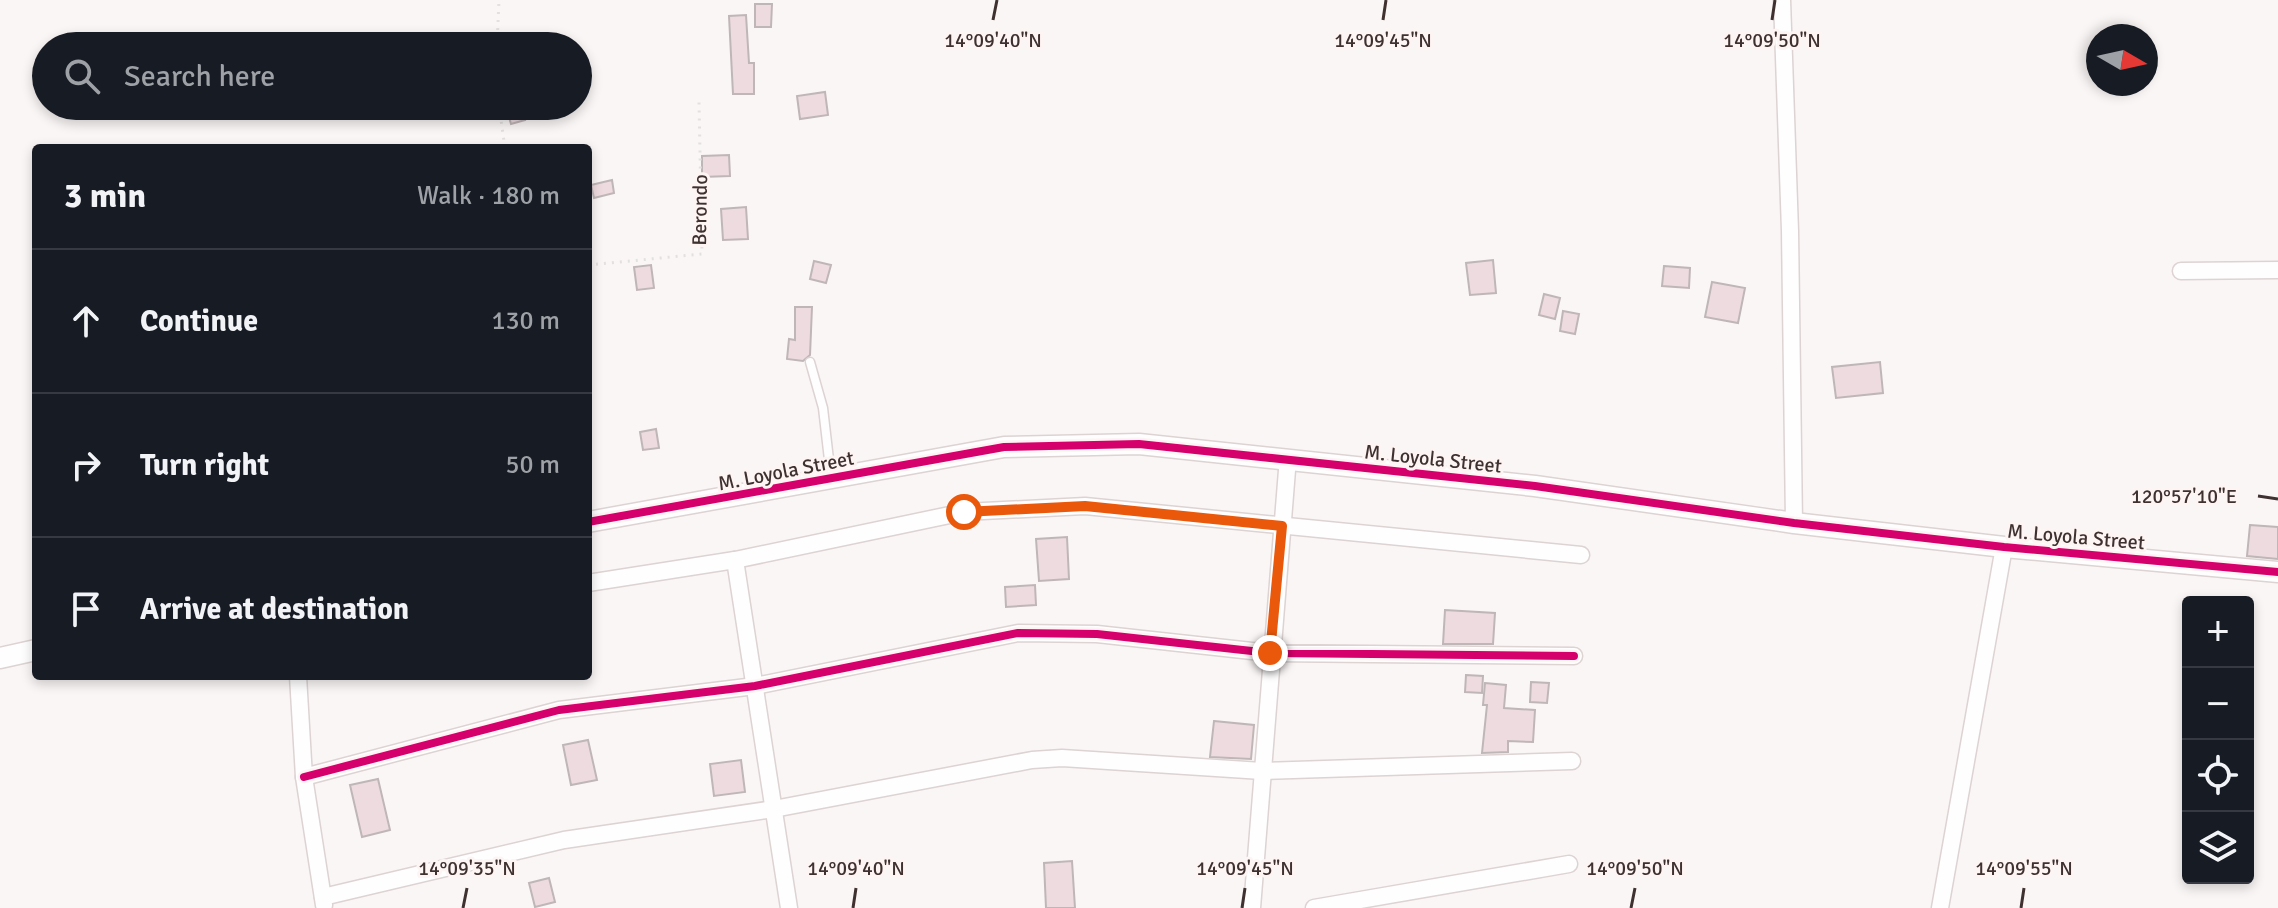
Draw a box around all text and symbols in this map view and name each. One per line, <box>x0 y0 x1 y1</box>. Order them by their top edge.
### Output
north arrow <box>2086 24 2158 96</box>
text: 14°09'40"N <box>944 28 1042 53</box>
text: 14°09'45"N <box>1334 28 1432 53</box>
text: 14°09'50"N <box>1723 28 1821 53</box>
search box <box>32 32 592 120</box>
icon: search <box>60 54 104 98</box>
text: Search here <box>124 58 275 95</box>
street label: Berondo <box>687 174 713 246</box>
text: 3 min <box>64 175 146 217</box>
text: Walk · 180 m <box>417 180 560 212</box>
icon: ahead <box>64 299 108 343</box>
text: Continue <box>140 303 258 340</box>
text: 130 m <box>491 305 560 337</box>
street label: M. Loyola Street <box>1363 439 1503 479</box>
icon: right <box>64 443 108 487</box>
street label: M. Loyola Street <box>716 446 856 496</box>
text: Turn right <box>140 447 269 484</box>
text: 50 m <box>505 449 560 481</box>
text: 120°57'10"E <box>2131 484 2237 509</box>
route start <box>946 494 982 530</box>
street label: M. Loyola Street <box>2006 519 2146 555</box>
icon: arrive <box>64 587 108 631</box>
text: Arrive at destination <box>140 591 409 628</box>
map controls <box>2182 596 2254 884</box>
button: + <box>2182 596 2254 668</box>
route end <box>1252 635 1288 671</box>
button: − <box>2182 668 2254 740</box>
button: locate <box>2182 740 2254 812</box>
button: layers <box>2182 812 2254 884</box>
text: 14°09'35"N <box>418 856 516 881</box>
text: 14°09'40"N <box>807 856 905 881</box>
text: 14°09'45"N <box>1196 856 1294 881</box>
text: 14°09'50"N <box>1586 856 1684 881</box>
text: 14°09'55"N <box>1975 856 2073 881</box>

